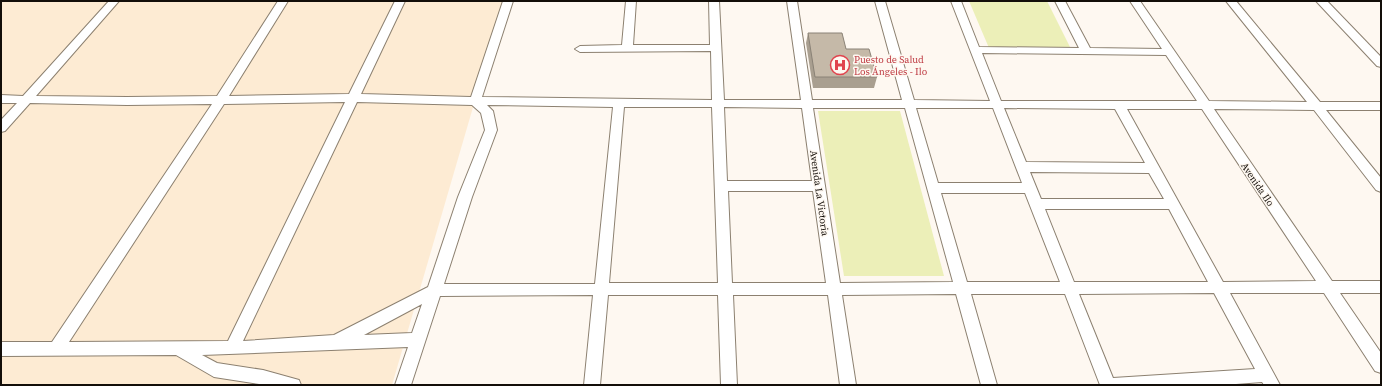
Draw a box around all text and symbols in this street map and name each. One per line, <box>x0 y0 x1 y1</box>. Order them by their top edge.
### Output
place label: Puesto de Salud Los Ángeles - Ilo <box>854 53 928 78</box>
hospital icon: Puesto de Salud Los Ángeles - Ilo <box>829 54 851 76</box>
street label: Avenida La Victoria <box>807 149 832 238</box>
street label: Avenida Ilo <box>1238 160 1277 209</box>

